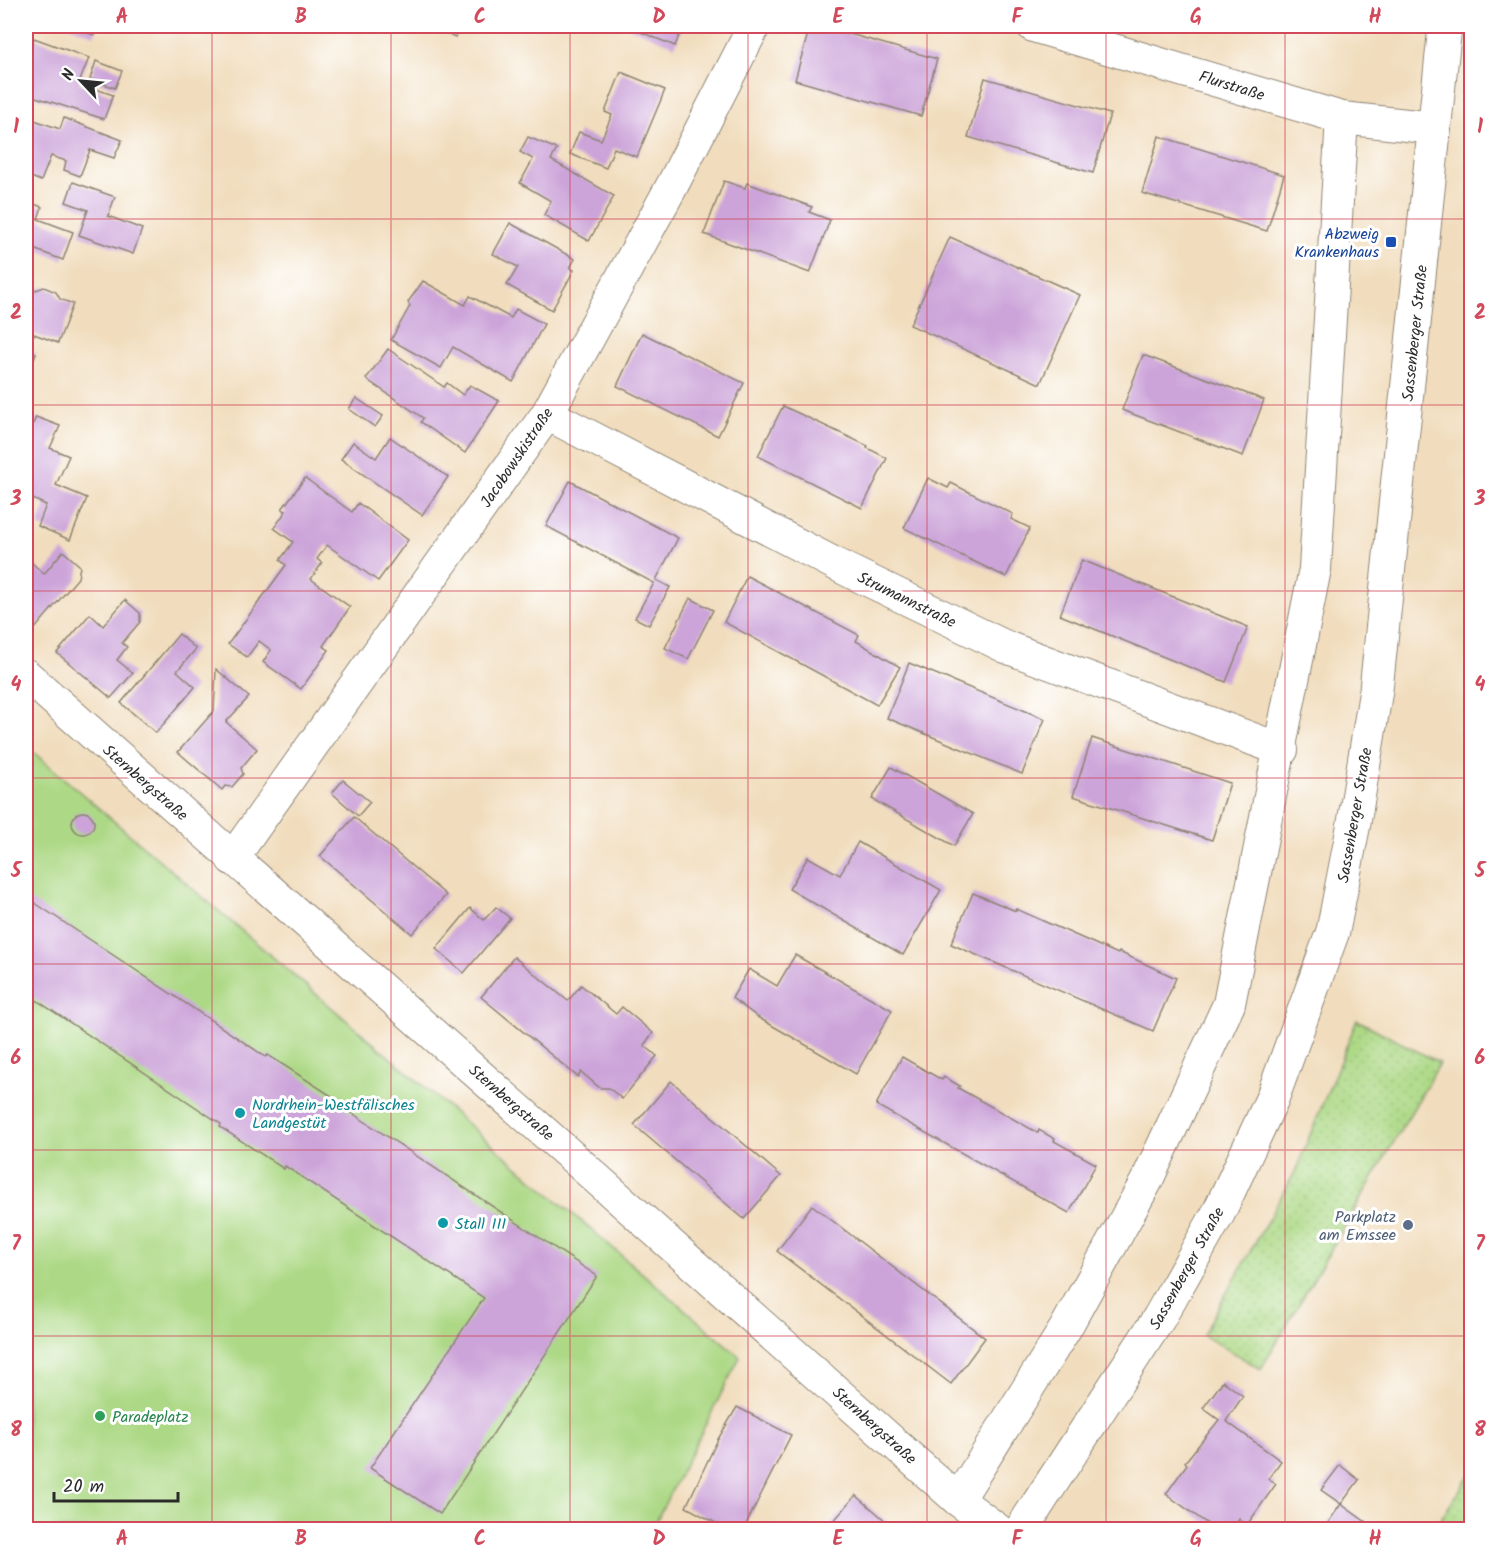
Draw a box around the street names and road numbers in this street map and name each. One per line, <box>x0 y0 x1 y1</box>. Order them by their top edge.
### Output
street label: Flurstraße <box>1196 65 1268 108</box>
street label: Sassenberger Straße <box>1396 264 1435 403</box>
street label: Jacobowskistraße <box>474 403 560 513</box>
street label: Strumannstraße <box>853 566 960 635</box>
street label: Sternbergstraße <box>97 739 193 828</box>
street label: Sassenberger Straße <box>1331 746 1380 885</box>
street label: Sternbergstraße <box>463 1059 559 1148</box>
street label: Sassenberger Straße <box>1143 1203 1231 1335</box>
street label: Sternbergstraße <box>826 1381 922 1471</box>

